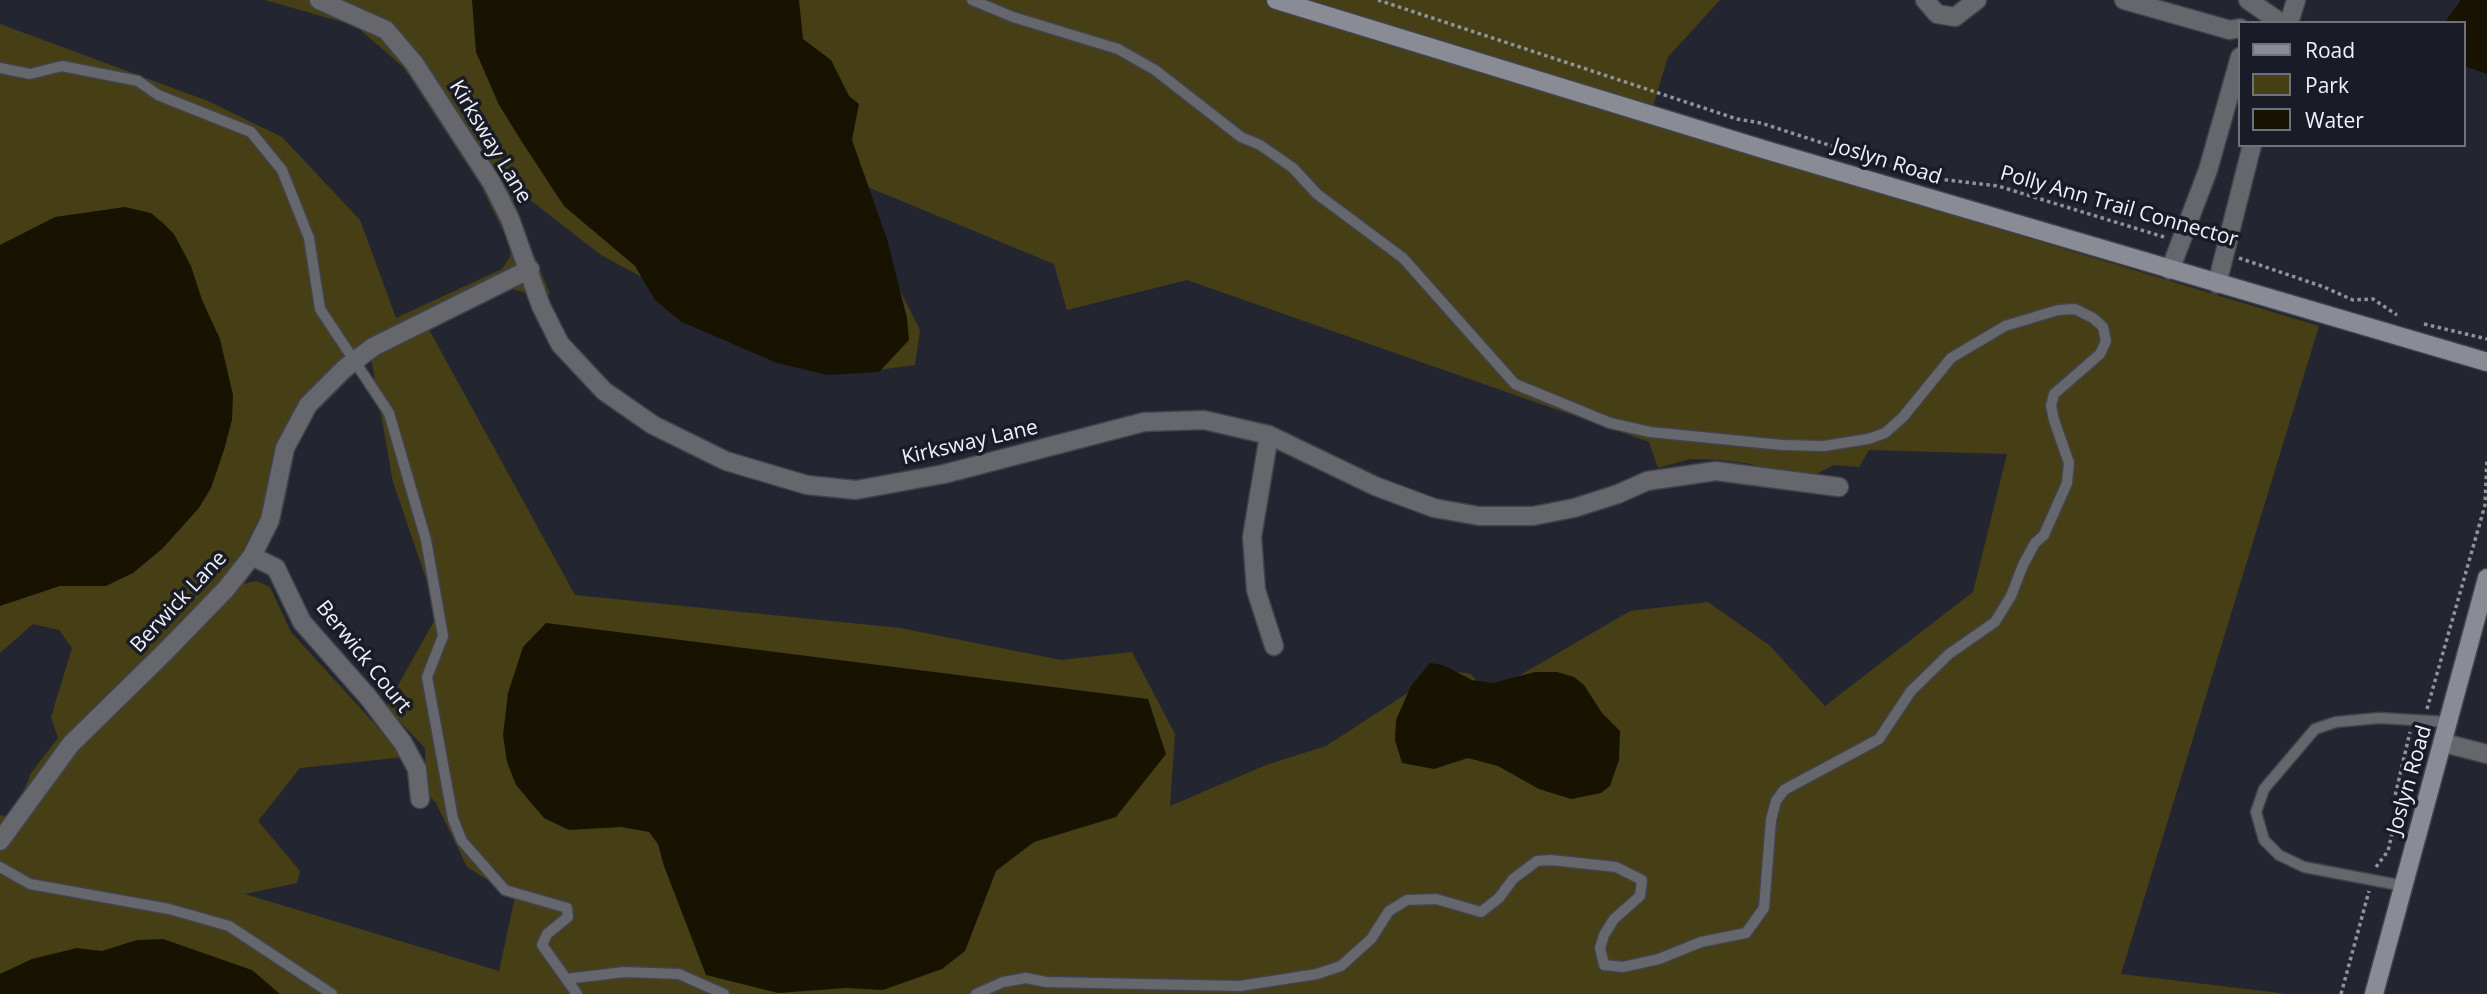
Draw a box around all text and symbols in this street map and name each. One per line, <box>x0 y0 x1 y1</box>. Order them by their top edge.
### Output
legend <box>2238 21 2466 147</box>
text: Road <box>2305 36 2355 64</box>
text: Park <box>2305 71 2349 99</box>
street label: Kirksway Lane <box>443 76 537 208</box>
text: Water <box>2305 106 2364 134</box>
street label: Joslyn Road <box>1830 133 1944 191</box>
street label: Polly Ann Trail Connector <box>1997 161 2241 253</box>
street label: Kirksway Lane <box>899 415 1041 471</box>
street label: Berwick Lane <box>126 546 232 658</box>
street label: Berwick Court <box>310 596 416 718</box>
street label: Joslyn Road <box>2382 722 2438 838</box>

